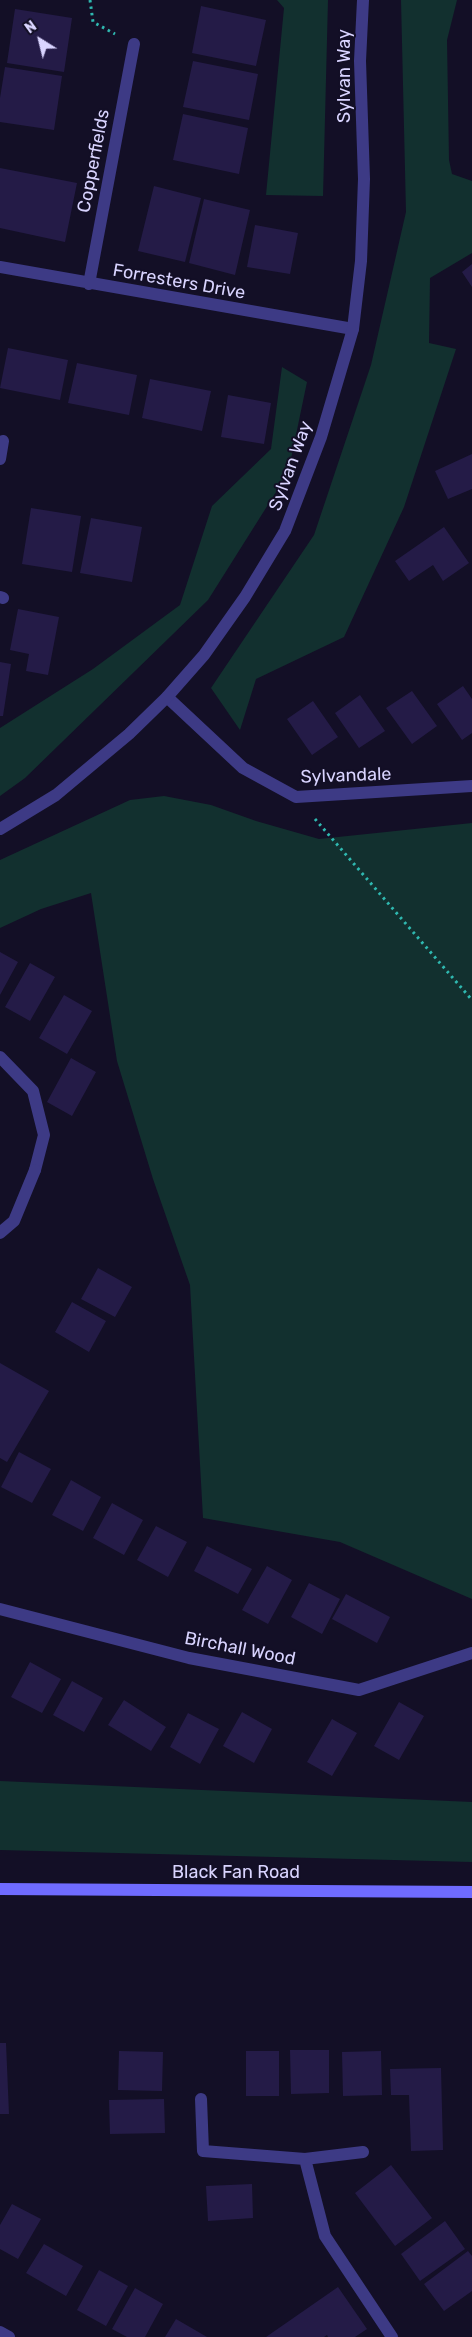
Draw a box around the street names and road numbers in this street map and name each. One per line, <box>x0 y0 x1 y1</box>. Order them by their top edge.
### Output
street label: Sylvan Way <box>334 29 356 123</box>
street label: Copperfields <box>73 107 115 215</box>
street label: Forresters Drive <box>111 260 247 304</box>
street label: Sylvan Way <box>265 418 317 514</box>
street label: Sylvandale <box>300 764 392 788</box>
street label: Birchall Wood <box>183 1628 297 1670</box>
street label: Black Fan Road <box>172 1862 300 1884</box>

